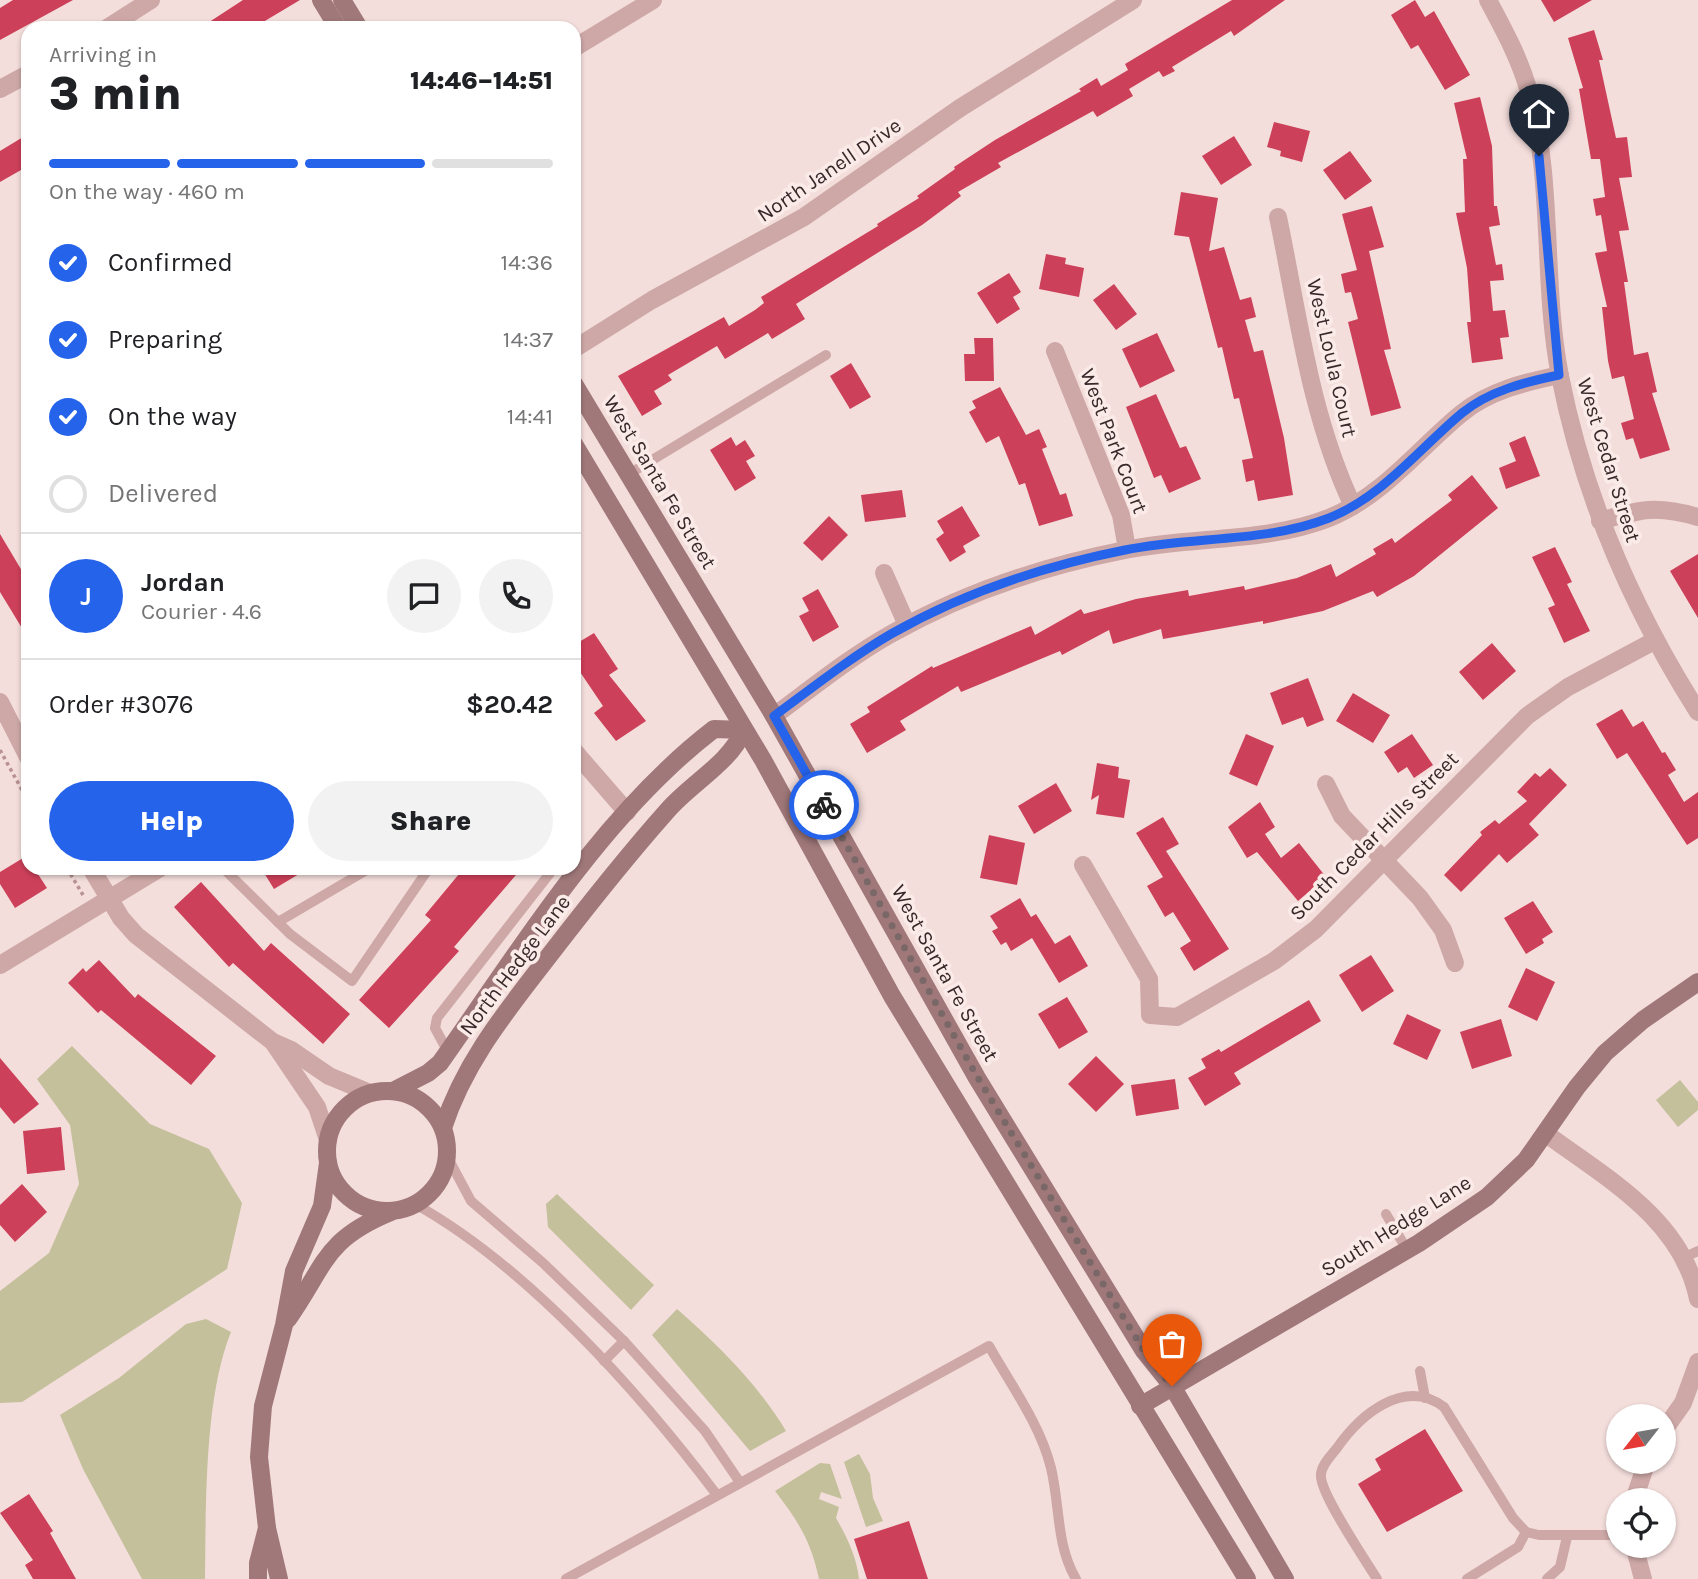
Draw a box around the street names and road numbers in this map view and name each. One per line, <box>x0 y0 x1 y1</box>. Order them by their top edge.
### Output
street label: North Janell Drive <box>753 113 905 227</box>
street label: West Loula Court <box>1302 276 1362 440</box>
street label: West Park Court <box>1075 365 1153 517</box>
street label: West Cedar Street <box>1573 375 1645 545</box>
street label: West Santa Fe Street <box>599 391 721 573</box>
street label: South Cedar Hills Street <box>1285 747 1463 925</box>
street label: West Santa Fe Street <box>887 881 1004 1065</box>
street label: North Hedge Lane <box>455 890 575 1040</box>
street label: South Hedge Lane <box>1317 1170 1475 1282</box>

